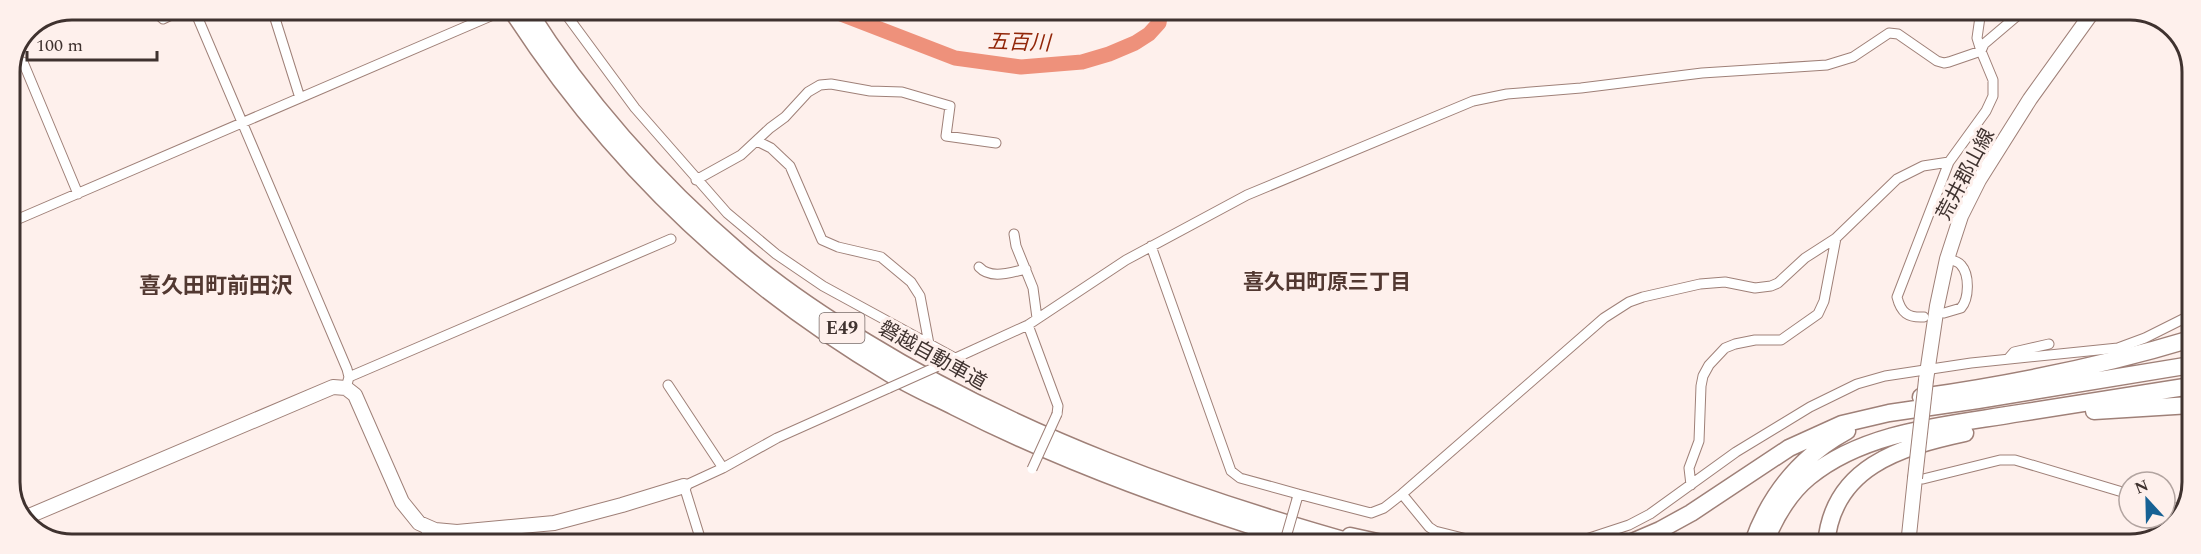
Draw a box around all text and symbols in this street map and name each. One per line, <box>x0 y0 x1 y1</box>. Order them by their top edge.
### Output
scale bar <box>27 24 158 62</box>
water label: 五百川 <box>987 26 1053 60</box>
text: 100 m <box>36 32 83 59</box>
street label: 荒井郡山線 <box>1929 123 2003 226</box>
district label: 喜久田町原三丁目 <box>1243 267 1411 299</box>
district label: 喜久田町前田沢 <box>139 270 293 303</box>
road number: E49 <box>820 313 864 343</box>
street label: 磐越自動車道 <box>873 314 992 398</box>
north arrow <box>2117 470 2177 530</box>
text: N <box>2131 473 2152 501</box>

